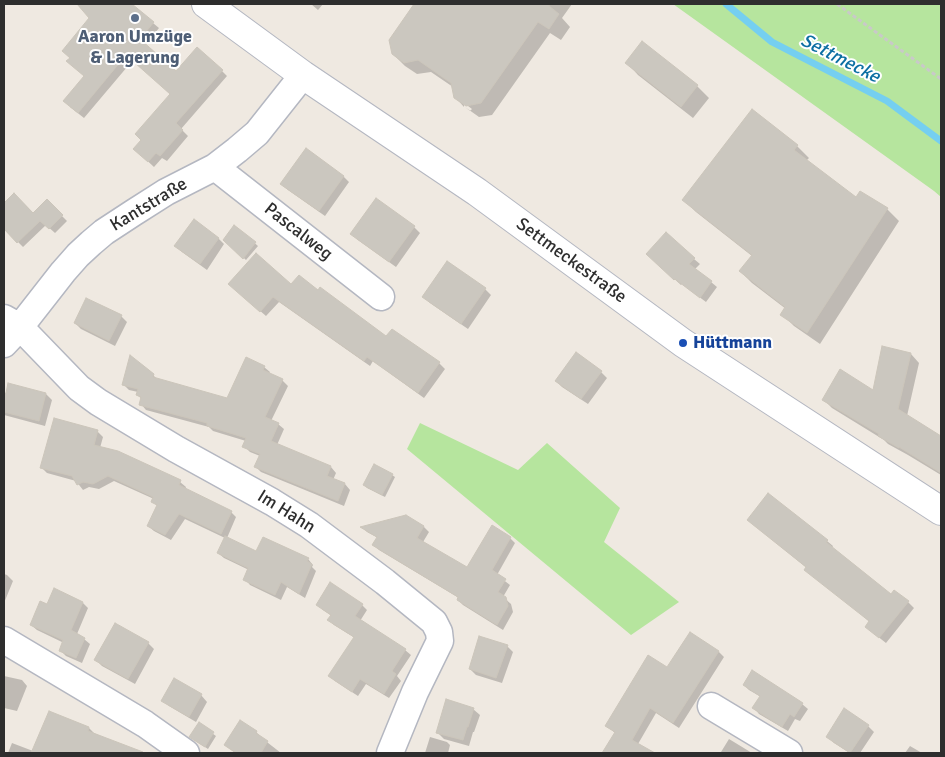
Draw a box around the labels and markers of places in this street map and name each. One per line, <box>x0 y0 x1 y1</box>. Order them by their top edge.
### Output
marker: Aaron Umzüge & Lagerung <box>129 12 141 24</box>
place label: Aaron Umzüge & Lagerung <box>78 26 192 68</box>
place label: Hüttmann <box>693 332 772 354</box>
marker: Hüttmann <box>677 337 689 349</box>

